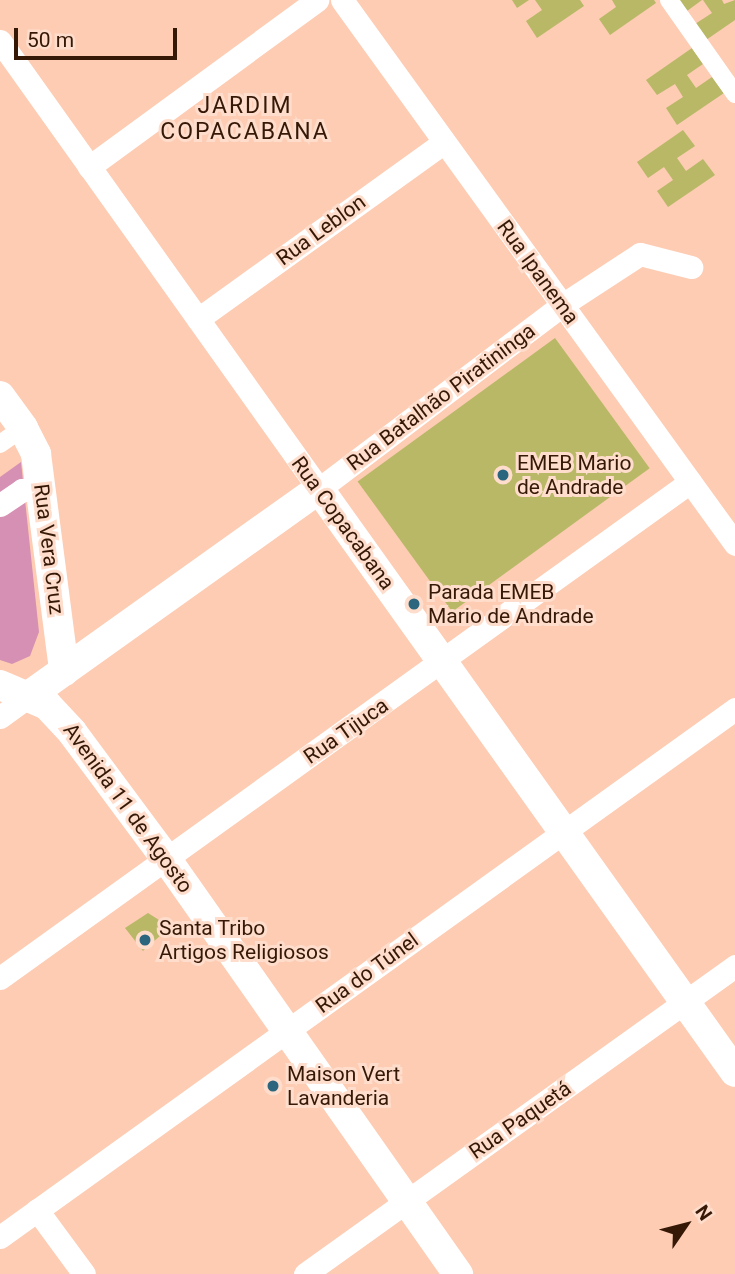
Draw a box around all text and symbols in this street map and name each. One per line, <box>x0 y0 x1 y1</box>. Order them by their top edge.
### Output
scale bar <box>18 14 180 58</box>
text: 50 m <box>27 28 74 52</box>
district label: JARDIM COPACABANA <box>161 92 329 146</box>
street label: Rua Leblon <box>271 189 371 271</box>
street label: Rua Ipanema <box>492 215 584 329</box>
street label: Rua Batalhão Piratininga <box>342 318 540 476</box>
place label: EMEB Mario de Andrade <box>517 450 631 500</box>
street label: Rua Copacabana <box>286 451 400 595</box>
marker: EMEB Mario de Andrade <box>495 467 511 483</box>
street label: Rua Vera Cruz <box>28 482 70 616</box>
place label: Parada EMEB Mario de Andrade <box>428 579 594 629</box>
marker: Parada EMEB Mario de Andrade <box>406 596 422 612</box>
street label: Rua Tijuca <box>299 693 393 769</box>
street label: Avenida 11 de Agosto <box>58 718 198 898</box>
place label: Santa Tribo Artigos Religiosos <box>159 915 329 965</box>
street label: Rua do Túnel <box>311 927 423 1019</box>
marker: Santa Tribo Artigos Religiosos <box>137 932 153 948</box>
place label: Maison Vert Lavanderia <box>287 1061 400 1111</box>
street label: Rua Paquetá <box>464 1076 576 1164</box>
marker: Maison Vert Lavanderia <box>265 1078 281 1094</box>
north arrow <box>651 1190 721 1260</box>
text: N <box>690 1201 717 1225</box>

